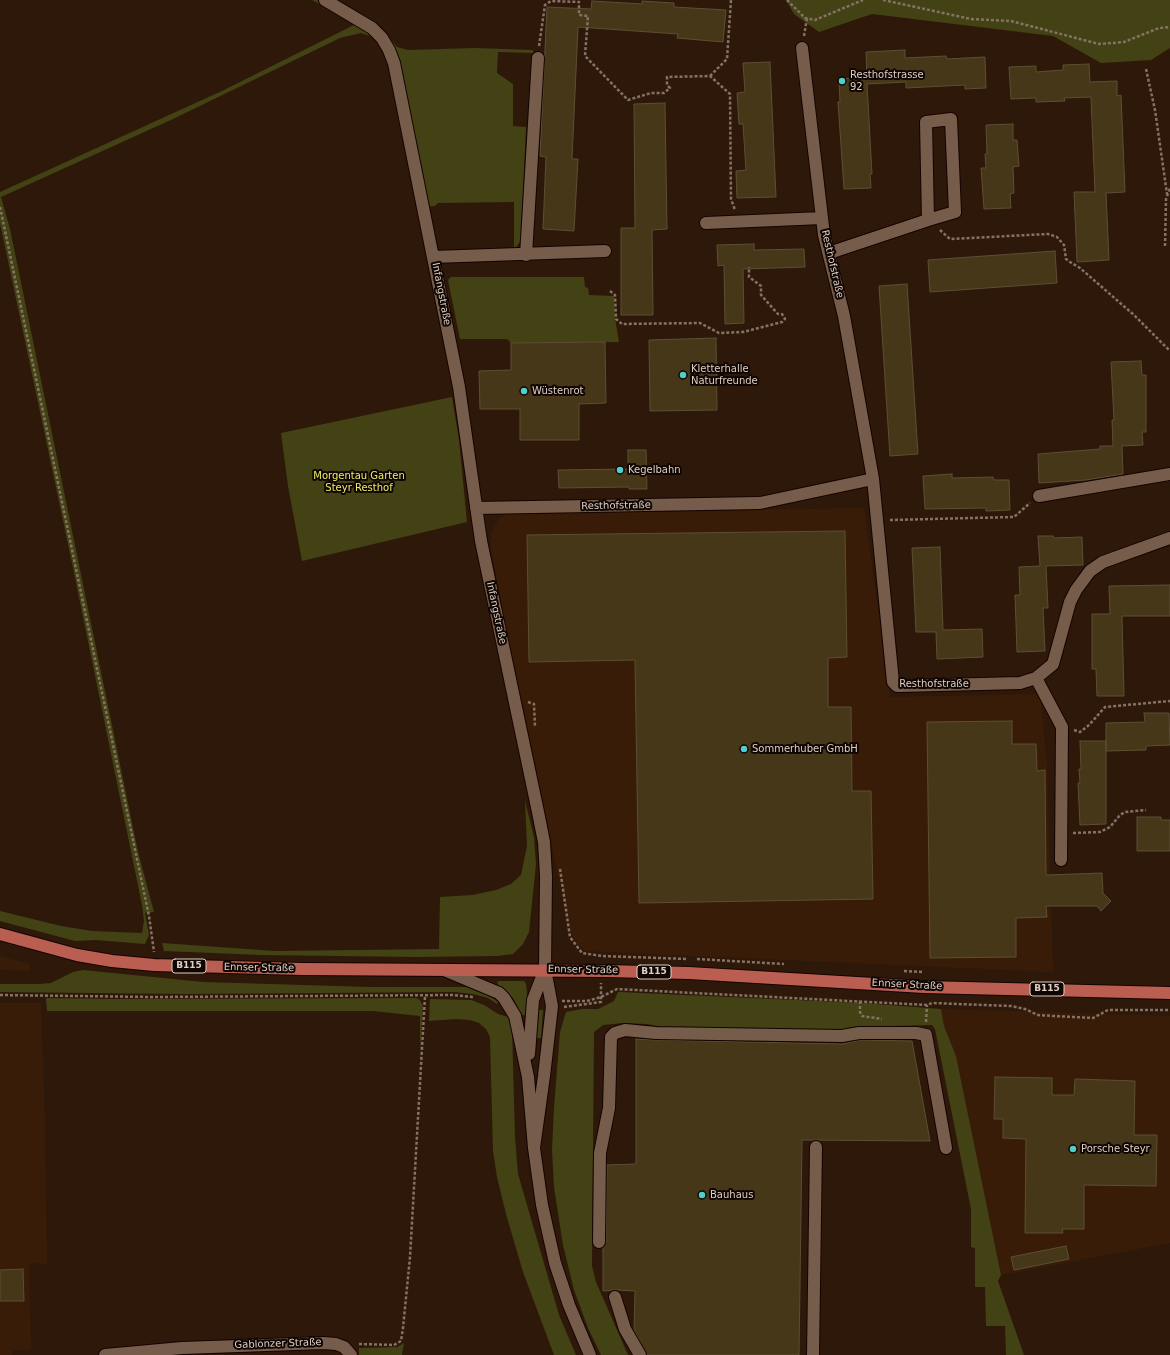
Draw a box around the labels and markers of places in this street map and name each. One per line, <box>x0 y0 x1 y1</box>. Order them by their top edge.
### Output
place label: Resthofstrasse 92 <box>850 69 924 92</box>
marker: Resthofstrasse 92 <box>837 76 847 86</box>
place label: Kletterhalle Naturfreunde <box>691 363 758 386</box>
marker: Kletterhalle Naturfreunde <box>678 370 688 380</box>
place label: Wüstenrot <box>532 385 583 397</box>
marker: Wüstenrot <box>519 386 529 396</box>
place label: Kegelbahn <box>628 464 681 476</box>
marker: Kegelbahn <box>615 465 625 475</box>
place label: Sommerhuber GmbH <box>752 743 858 755</box>
marker: Sommerhuber GmbH <box>739 744 749 754</box>
place label: Porsche Steyr <box>1081 1143 1150 1155</box>
marker: Porsche Steyr <box>1068 1144 1078 1154</box>
place label: Bauhaus <box>710 1189 753 1201</box>
marker: Bauhaus <box>697 1190 707 1200</box>

